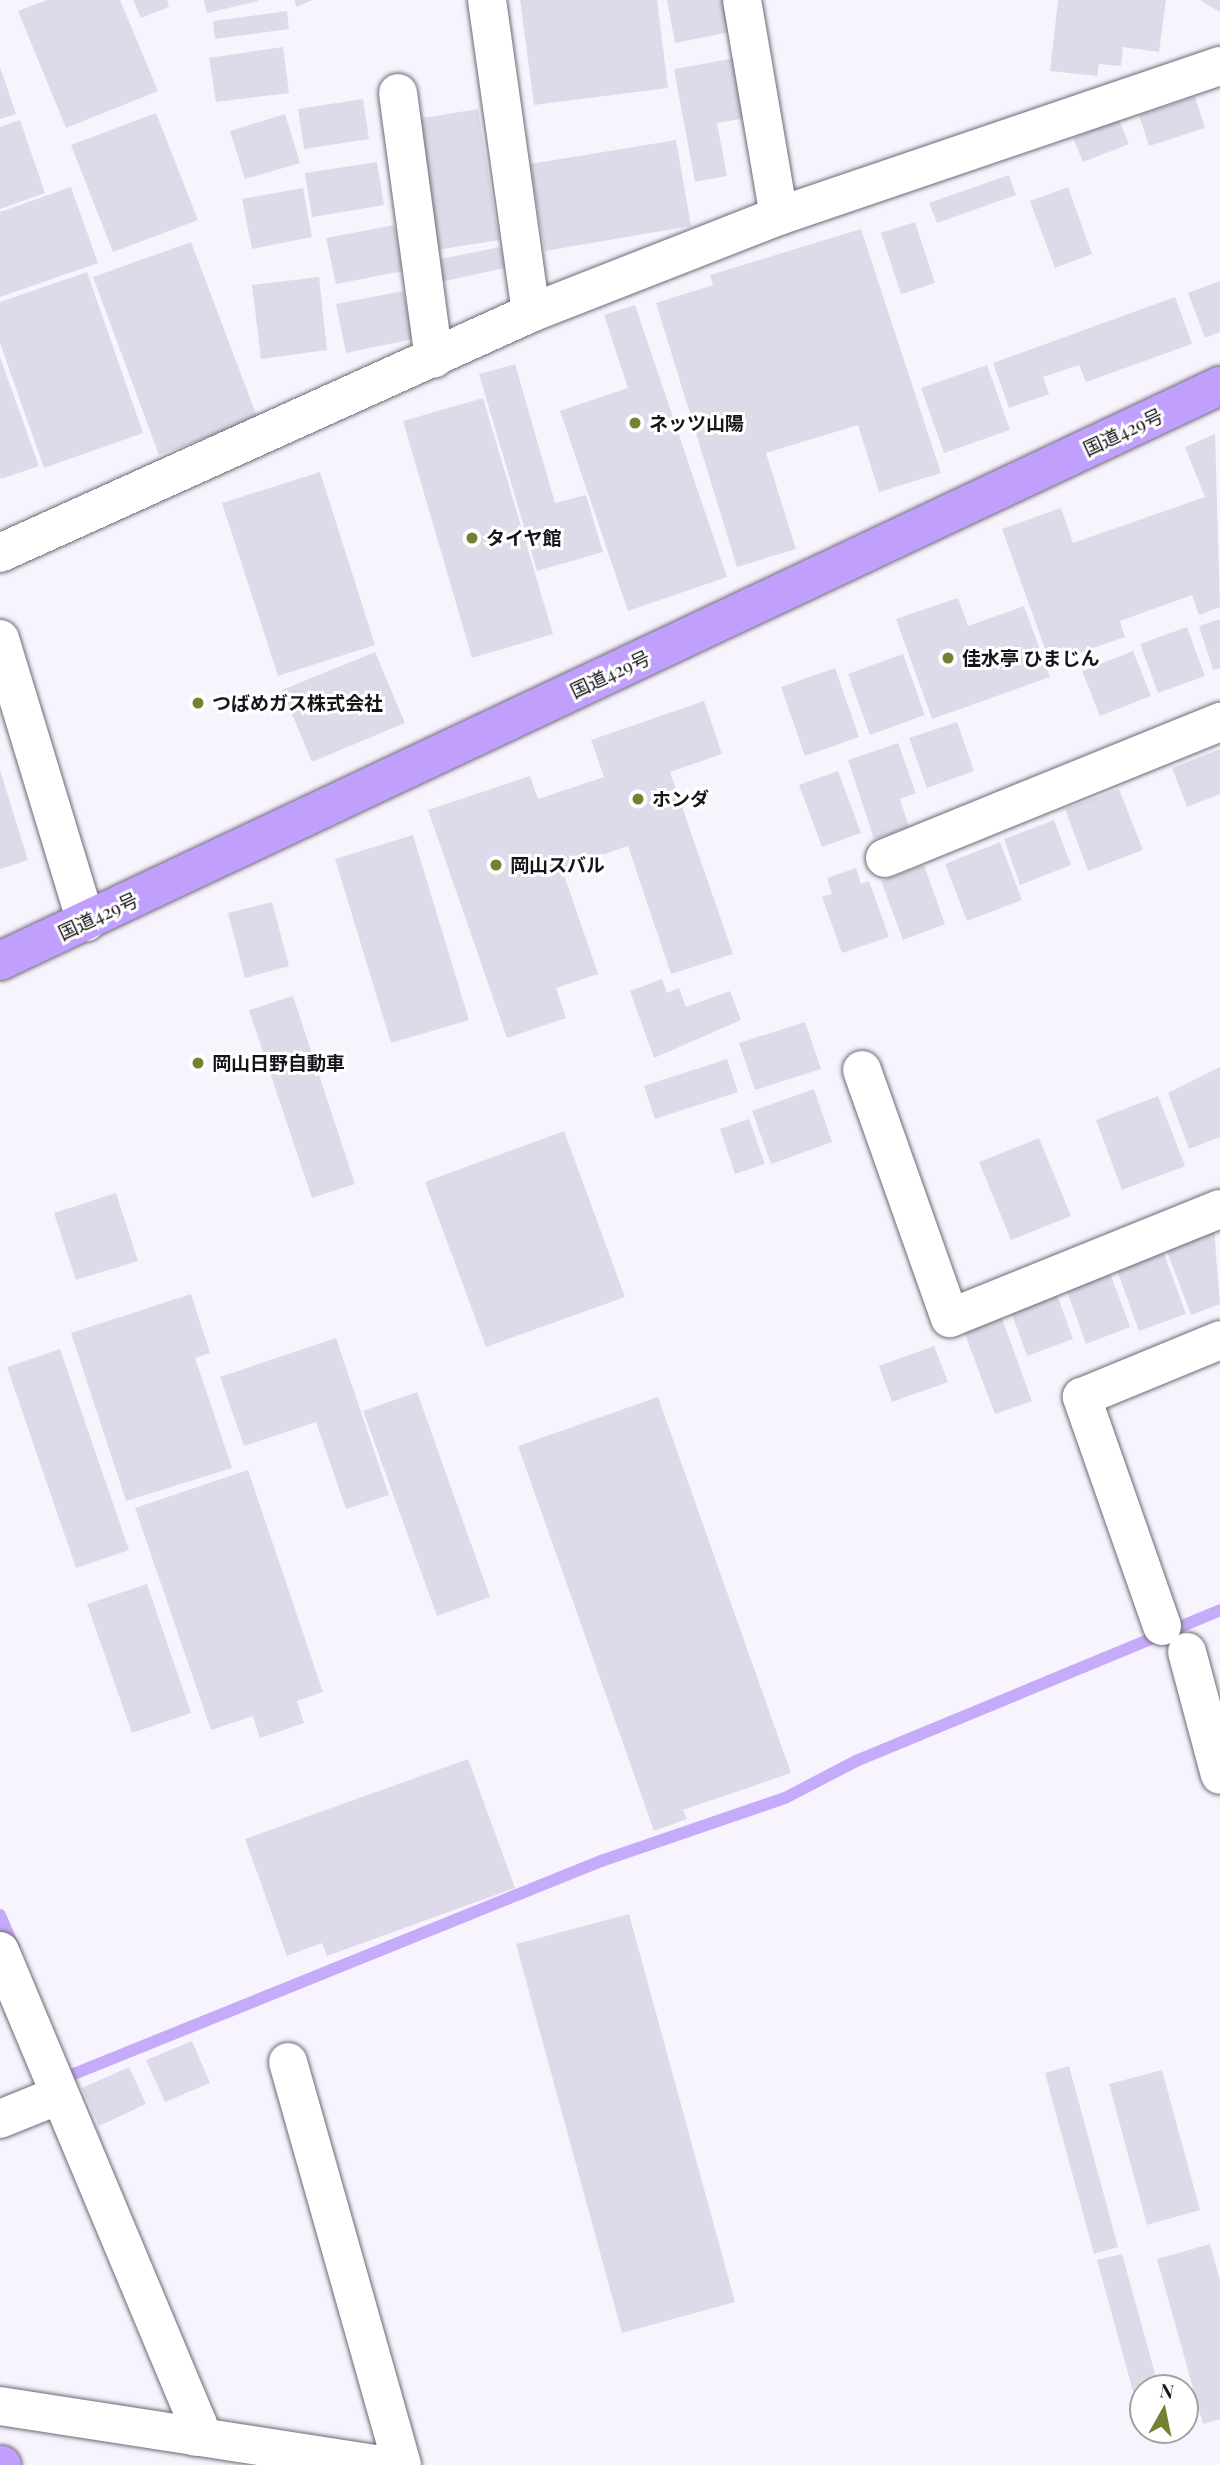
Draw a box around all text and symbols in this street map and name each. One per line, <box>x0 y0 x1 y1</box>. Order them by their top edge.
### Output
street label: 国道429号 <box>1080 404 1166 460</box>
place label: ネッツ山陽 <box>649 412 744 434</box>
marker: ネッツ山陽 <box>627 415 643 431</box>
place label: タイヤ館 <box>486 527 562 549</box>
marker: タイヤ館 <box>464 530 480 546</box>
street label: 国道429号 <box>567 646 653 702</box>
place label: 佳水亭 ひまじん <box>962 647 1099 669</box>
marker: 佳水亭 ひまじん <box>940 650 956 666</box>
place label: つばめガス株式会社 <box>212 692 383 714</box>
marker: つばめガス株式会社 <box>190 695 206 711</box>
place label: ホンダ <box>652 788 709 810</box>
marker: ホンダ <box>630 791 646 807</box>
place label: 岡山スバル <box>510 854 605 876</box>
marker: 岡山スバル <box>488 857 504 873</box>
street label: 国道429号 <box>55 888 141 944</box>
place label: 岡山日野自動車 <box>212 1052 345 1074</box>
marker: 岡山日野自動車 <box>190 1055 206 1071</box>
north arrow <box>1129 2374 1199 2444</box>
text: N <box>1158 2376 1176 2404</box>

